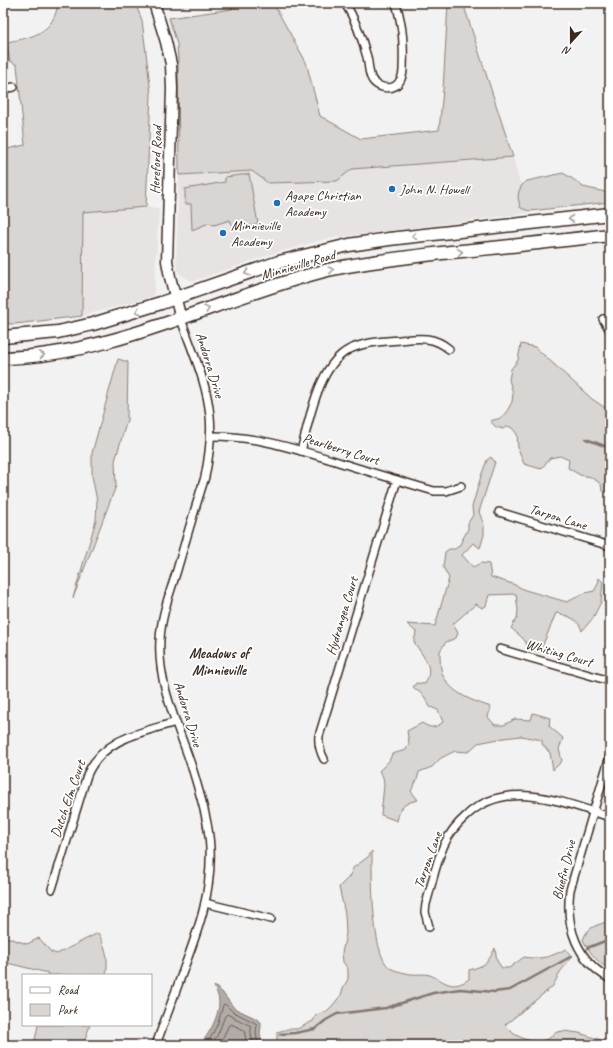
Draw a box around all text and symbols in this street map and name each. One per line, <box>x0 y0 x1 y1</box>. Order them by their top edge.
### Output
north arrow <box>551 22 591 62</box>
text: N <box>560 43 573 59</box>
street label: Hereford Road <box>146 123 166 194</box>
place label: John N. Howell <box>399 181 471 198</box>
marker: John N. Howell <box>387 184 397 194</box>
place label: Agape Christian Academy <box>285 187 362 220</box>
marker: Agape Christian Academy <box>272 198 282 208</box>
one-way arrow <box>568 214 574 223</box>
place label: Minnieville Academy <box>231 217 282 250</box>
marker: Minnieville Academy <box>218 228 228 238</box>
one-way arrow <box>411 231 417 240</box>
street label: Minnieville Road <box>259 246 339 284</box>
one-way arrow <box>457 247 463 256</box>
one-way arrow <box>328 266 334 274</box>
one-way arrow <box>243 268 250 277</box>
one-way arrow <box>135 306 142 315</box>
one-way arrow <box>204 306 211 314</box>
street label: Andorra Drive <box>192 330 228 401</box>
one-way arrow <box>39 351 45 360</box>
street label: Pearlberry Court <box>301 429 383 469</box>
street label: Tarpon Lane <box>527 500 590 534</box>
street label: Hydrangea Court <box>322 574 362 657</box>
street label: Whiting Court <box>524 635 596 671</box>
district label: Meadows of Minnieville <box>189 644 253 680</box>
street label: Andorra Drive <box>170 679 206 750</box>
street label: Dutch Elm Court <box>47 757 90 840</box>
street label: Tarpon Lane <box>410 828 447 891</box>
street label: Bluefin Drive <box>548 837 580 901</box>
legend <box>22 974 152 1026</box>
text: Road <box>58 982 80 998</box>
text: Park <box>58 1002 79 1018</box>

